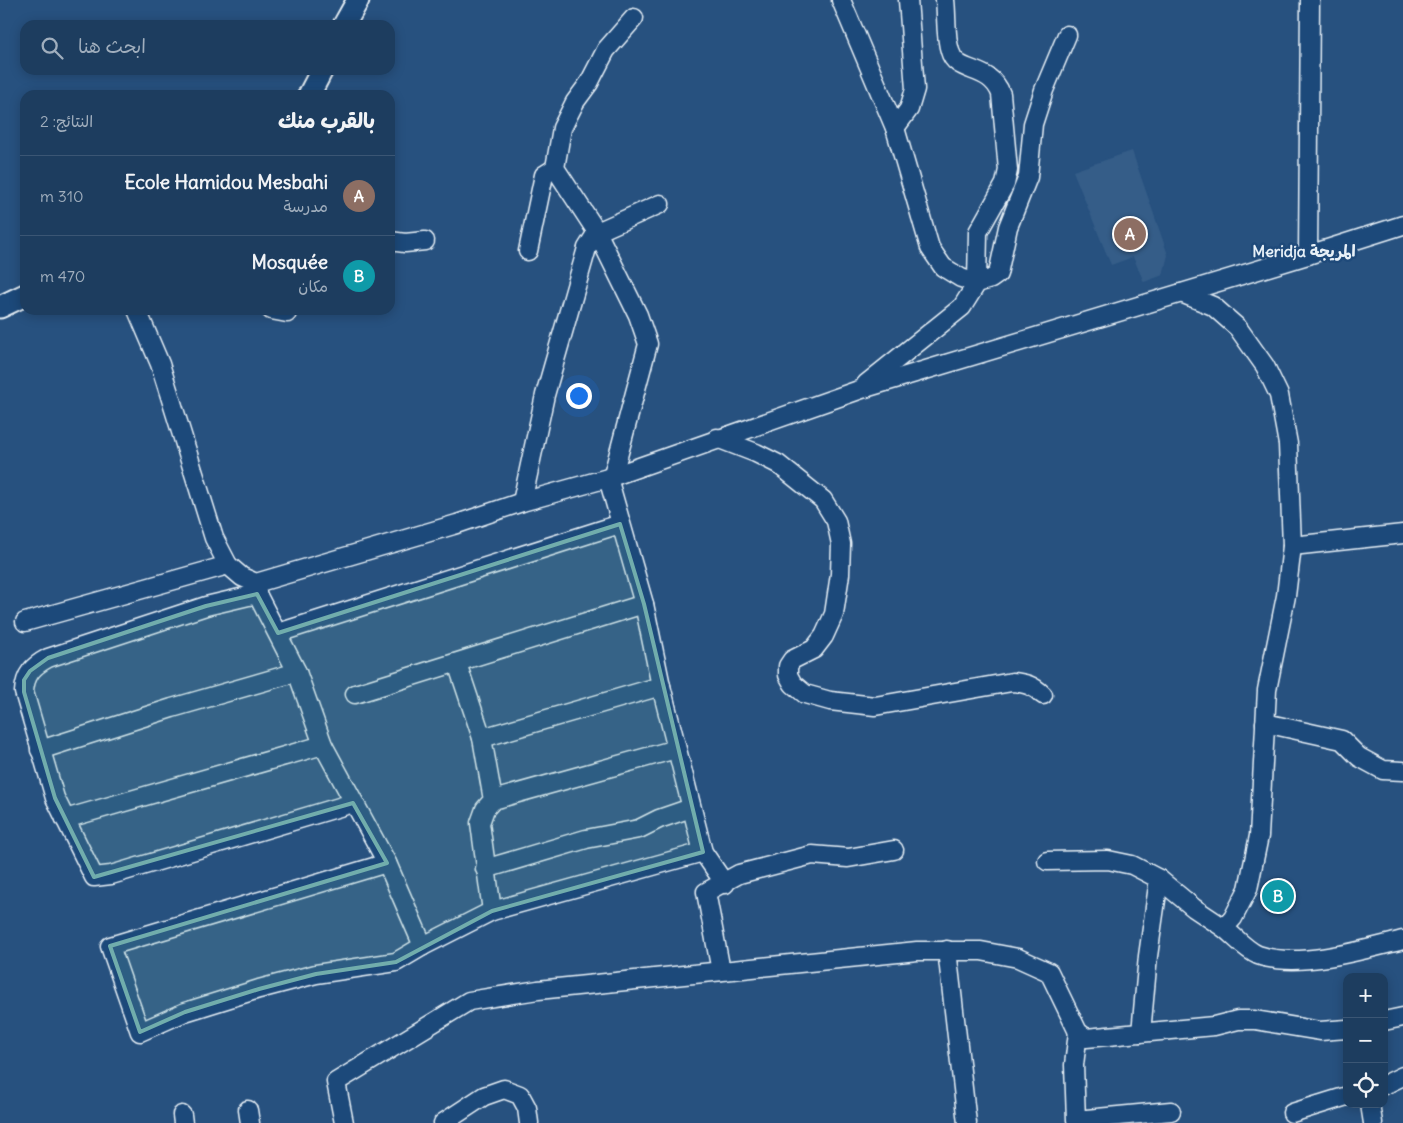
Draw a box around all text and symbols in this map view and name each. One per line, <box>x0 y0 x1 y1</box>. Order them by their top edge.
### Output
search box <box>20 20 395 75</box>
icon: search <box>38 34 66 62</box>
text: ابحث هنا <box>78 34 146 58</box>
text: بالقرب منك <box>278 107 375 134</box>
text: النتائج: 2 <box>40 111 93 131</box>
text: Ecole Hamidou Mesbahi <box>124 170 328 194</box>
text: 310 m <box>40 186 84 206</box>
text: A <box>354 186 364 206</box>
text: مدرسة <box>283 196 328 216</box>
pin: A <box>1114 215 1146 253</box>
district label: Meridja المريجة <box>1252 241 1356 261</box>
text: Mosquée <box>251 250 328 274</box>
text: 470 m <box>40 266 85 286</box>
text: B <box>354 266 364 286</box>
text: مكان <box>298 276 328 296</box>
your location <box>566 383 592 409</box>
pin: B <box>1262 877 1294 915</box>
map controls <box>1343 973 1388 1108</box>
button: + <box>1343 973 1388 1018</box>
button: − <box>1343 1018 1388 1063</box>
button: locate <box>1343 1063 1388 1108</box>

